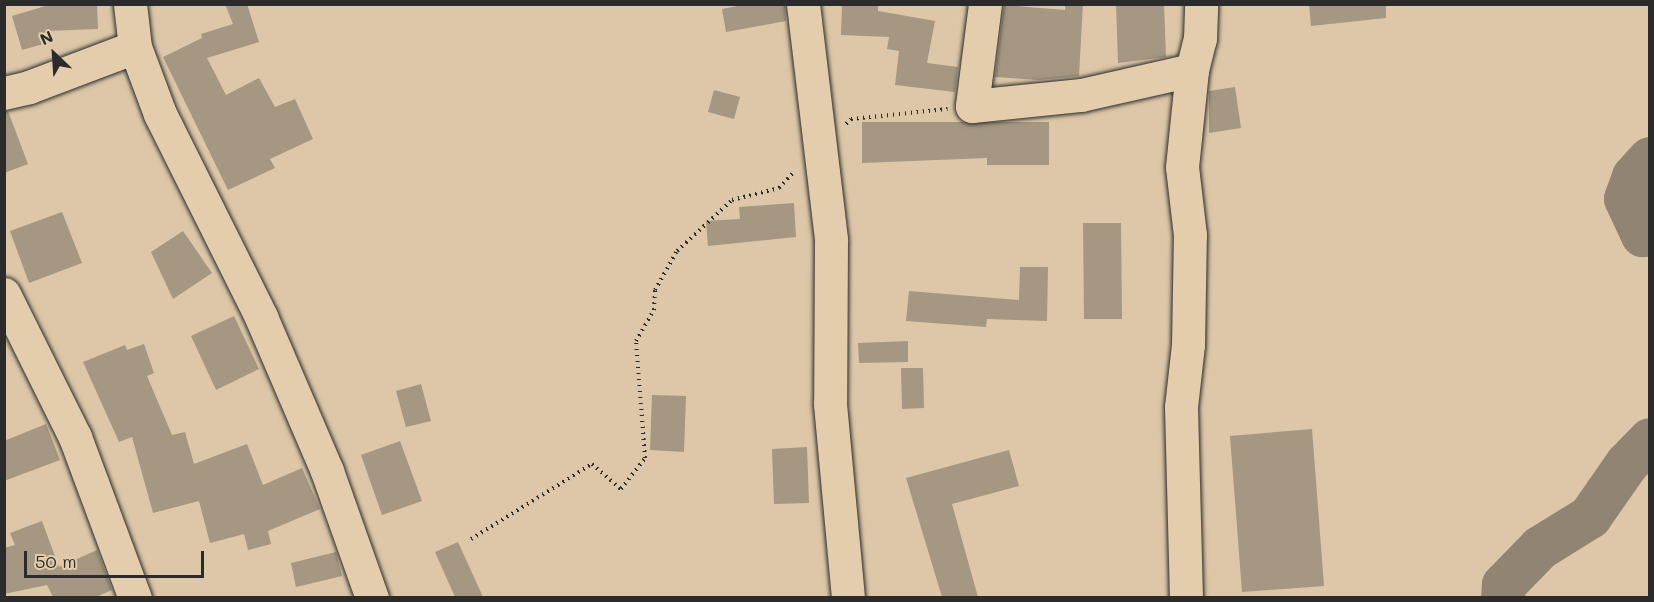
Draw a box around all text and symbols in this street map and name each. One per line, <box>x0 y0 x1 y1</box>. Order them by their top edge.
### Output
north arrow <box>24 24 84 84</box>
text: N <box>36 25 56 49</box>
scale bar <box>27 539 207 577</box>
text: 50 m <box>35 549 77 573</box>

